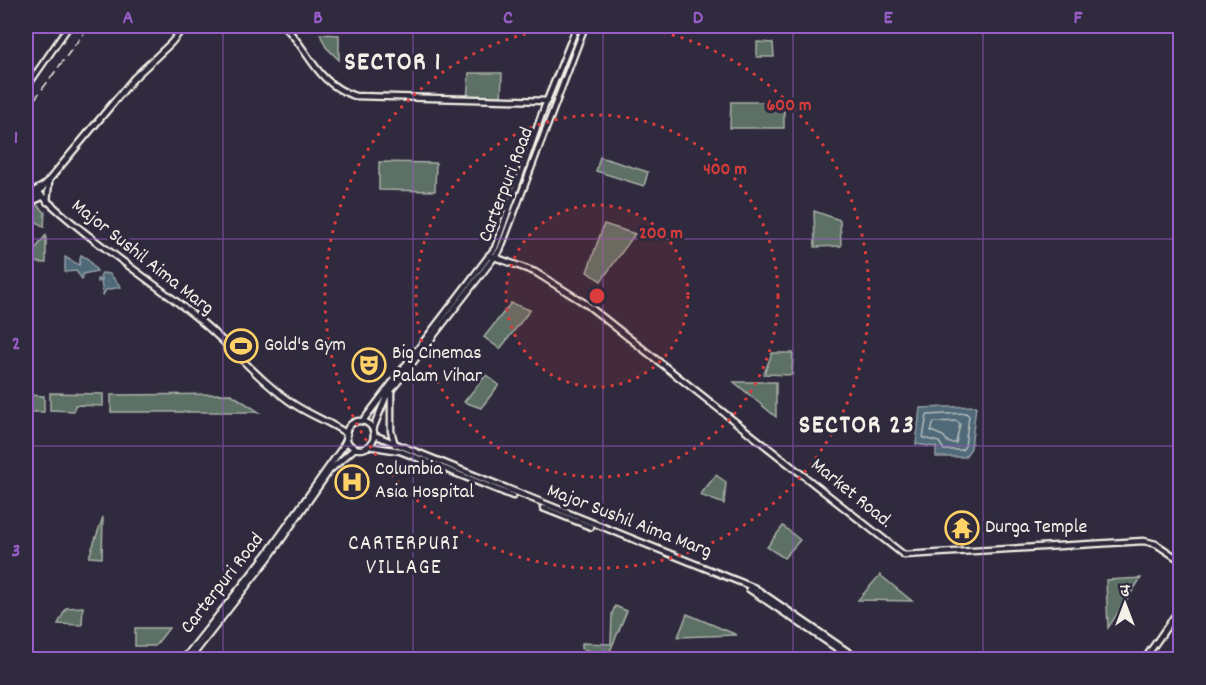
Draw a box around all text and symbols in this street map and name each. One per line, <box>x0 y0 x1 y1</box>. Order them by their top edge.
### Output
text: A <box>123 5 134 33</box>
text: B <box>313 5 323 33</box>
text: C <box>503 5 513 33</box>
text: D <box>693 5 704 33</box>
text: E <box>883 5 893 33</box>
text: F <box>1074 5 1084 33</box>
district label: SECTOR 1 <box>344 45 442 82</box>
text: 600 m <box>767 94 811 119</box>
street label: Carterpuri Road <box>472 123 542 247</box>
text: 1 <box>14 125 18 153</box>
text: 400 m <box>703 158 747 183</box>
street label: Major Sushil Aima Marg <box>64 193 220 323</box>
text: 200 m <box>639 222 683 247</box>
centre of rings <box>587 286 607 306</box>
sports icon: Gold's Gym <box>223 328 259 364</box>
text: 2 <box>12 331 20 359</box>
place label: Gold's Gym <box>264 332 346 360</box>
place label: Big Cinemas Palam Vihar <box>392 340 483 391</box>
theatre icon: Big Cinemas Palam Vihar <box>351 347 387 383</box>
district label: SECTOR 23 <box>799 408 915 445</box>
street label: Market Road. <box>804 452 898 536</box>
place label: Columbia Asia Hospital <box>375 456 474 507</box>
hospital icon: Columbia Asia Hospital <box>334 464 370 500</box>
street label: Major Sushil Aima Marg <box>542 478 716 566</box>
temple icon: Durga Temple <box>944 510 980 546</box>
place label: Durga Temple <box>985 514 1088 542</box>
street label: Carterpuri Road <box>175 528 271 640</box>
district label: CARTERPURI VILLAGE <box>348 530 460 584</box>
text: 3 <box>12 538 20 566</box>
north arrow <box>1095 574 1155 634</box>
text: उ <box>1119 580 1130 603</box>

